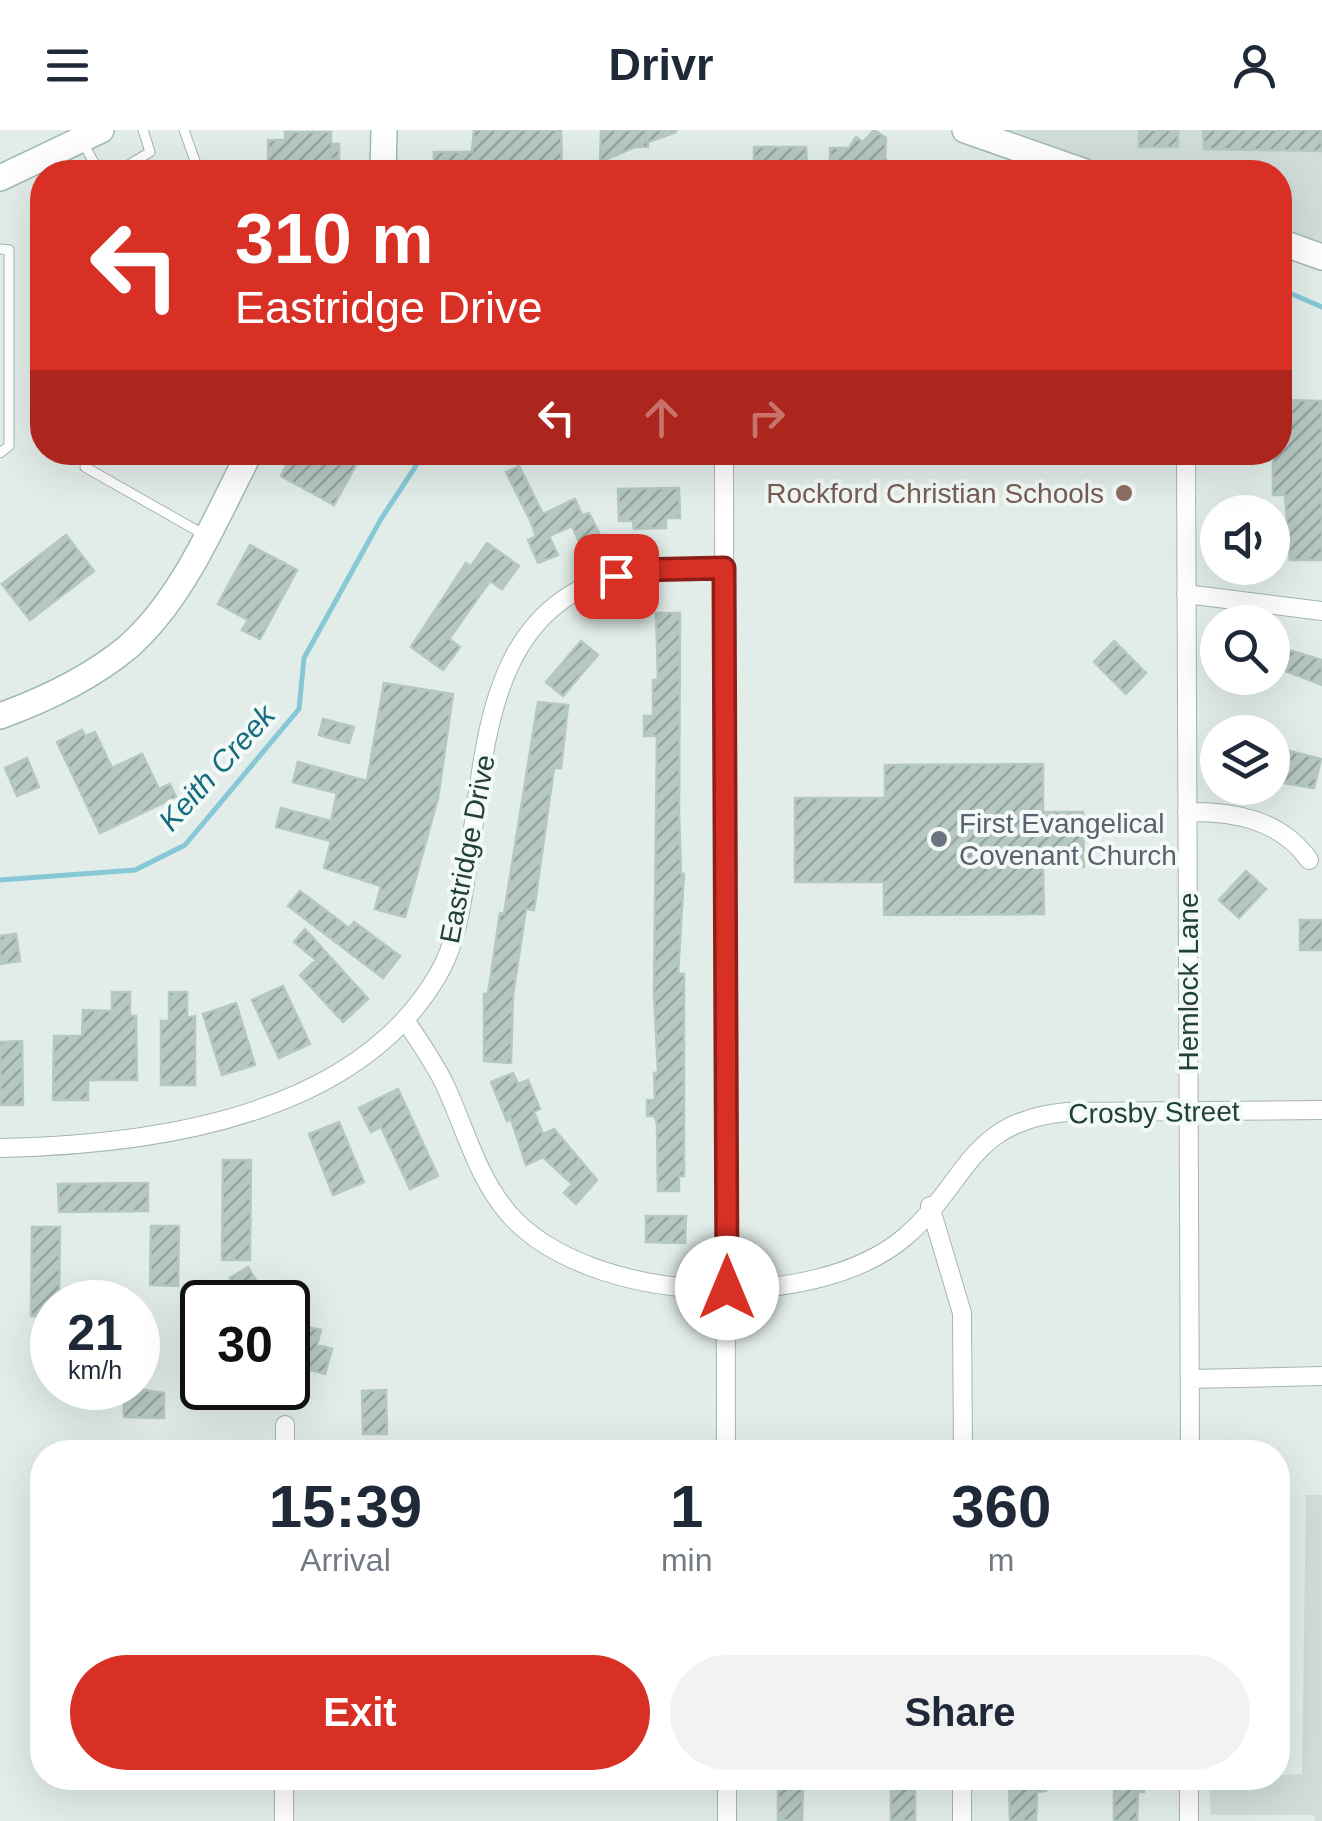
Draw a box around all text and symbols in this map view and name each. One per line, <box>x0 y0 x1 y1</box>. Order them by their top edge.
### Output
icon: menu <box>40 38 95 93</box>
icon: person <box>1227 38 1282 93</box>
text: Drivr <box>608 39 714 90</box>
icon: left <box>70 200 200 330</box>
text: 310 m <box>235 200 433 278</box>
text: Eastridge Drive <box>235 282 543 333</box>
icon: left <box>529 390 584 445</box>
icon: ahead <box>634 390 689 445</box>
icon: right <box>739 390 794 445</box>
place label: Rockford Christian Schools <box>766 478 1104 509</box>
marker: Rockford Christian Schools <box>1113 482 1135 504</box>
map controls <box>1200 495 1290 805</box>
button: sound <box>1200 495 1290 585</box>
pin <box>574 534 659 619</box>
icon: arrive <box>589 549 644 604</box>
button: search <box>1200 605 1290 695</box>
water label: Keith Creek <box>152 697 283 837</box>
button: layers <box>1200 715 1290 805</box>
street label: Eastridge Drive <box>434 752 501 946</box>
place label: First Evangelical Covenant Church <box>959 808 1177 871</box>
marker: First Evangelical Covenant Church <box>928 828 950 850</box>
street label: Hemlock Lane <box>1173 893 1204 1071</box>
street label: Crosby Street <box>1068 1096 1240 1129</box>
position arrow <box>675 1236 779 1340</box>
speed limit sign: 30 <box>180 1280 310 1410</box>
text: 21 <box>67 1305 123 1361</box>
text: km/h <box>68 1356 122 1384</box>
text: 15:39 <box>269 1473 422 1540</box>
text: 1 <box>670 1473 703 1540</box>
text: 360 <box>951 1473 1051 1540</box>
text: Arrival <box>300 1542 391 1578</box>
text: min <box>661 1542 712 1578</box>
text: m <box>988 1542 1015 1578</box>
button: Exit <box>70 1655 650 1770</box>
button: Share <box>670 1655 1250 1770</box>

